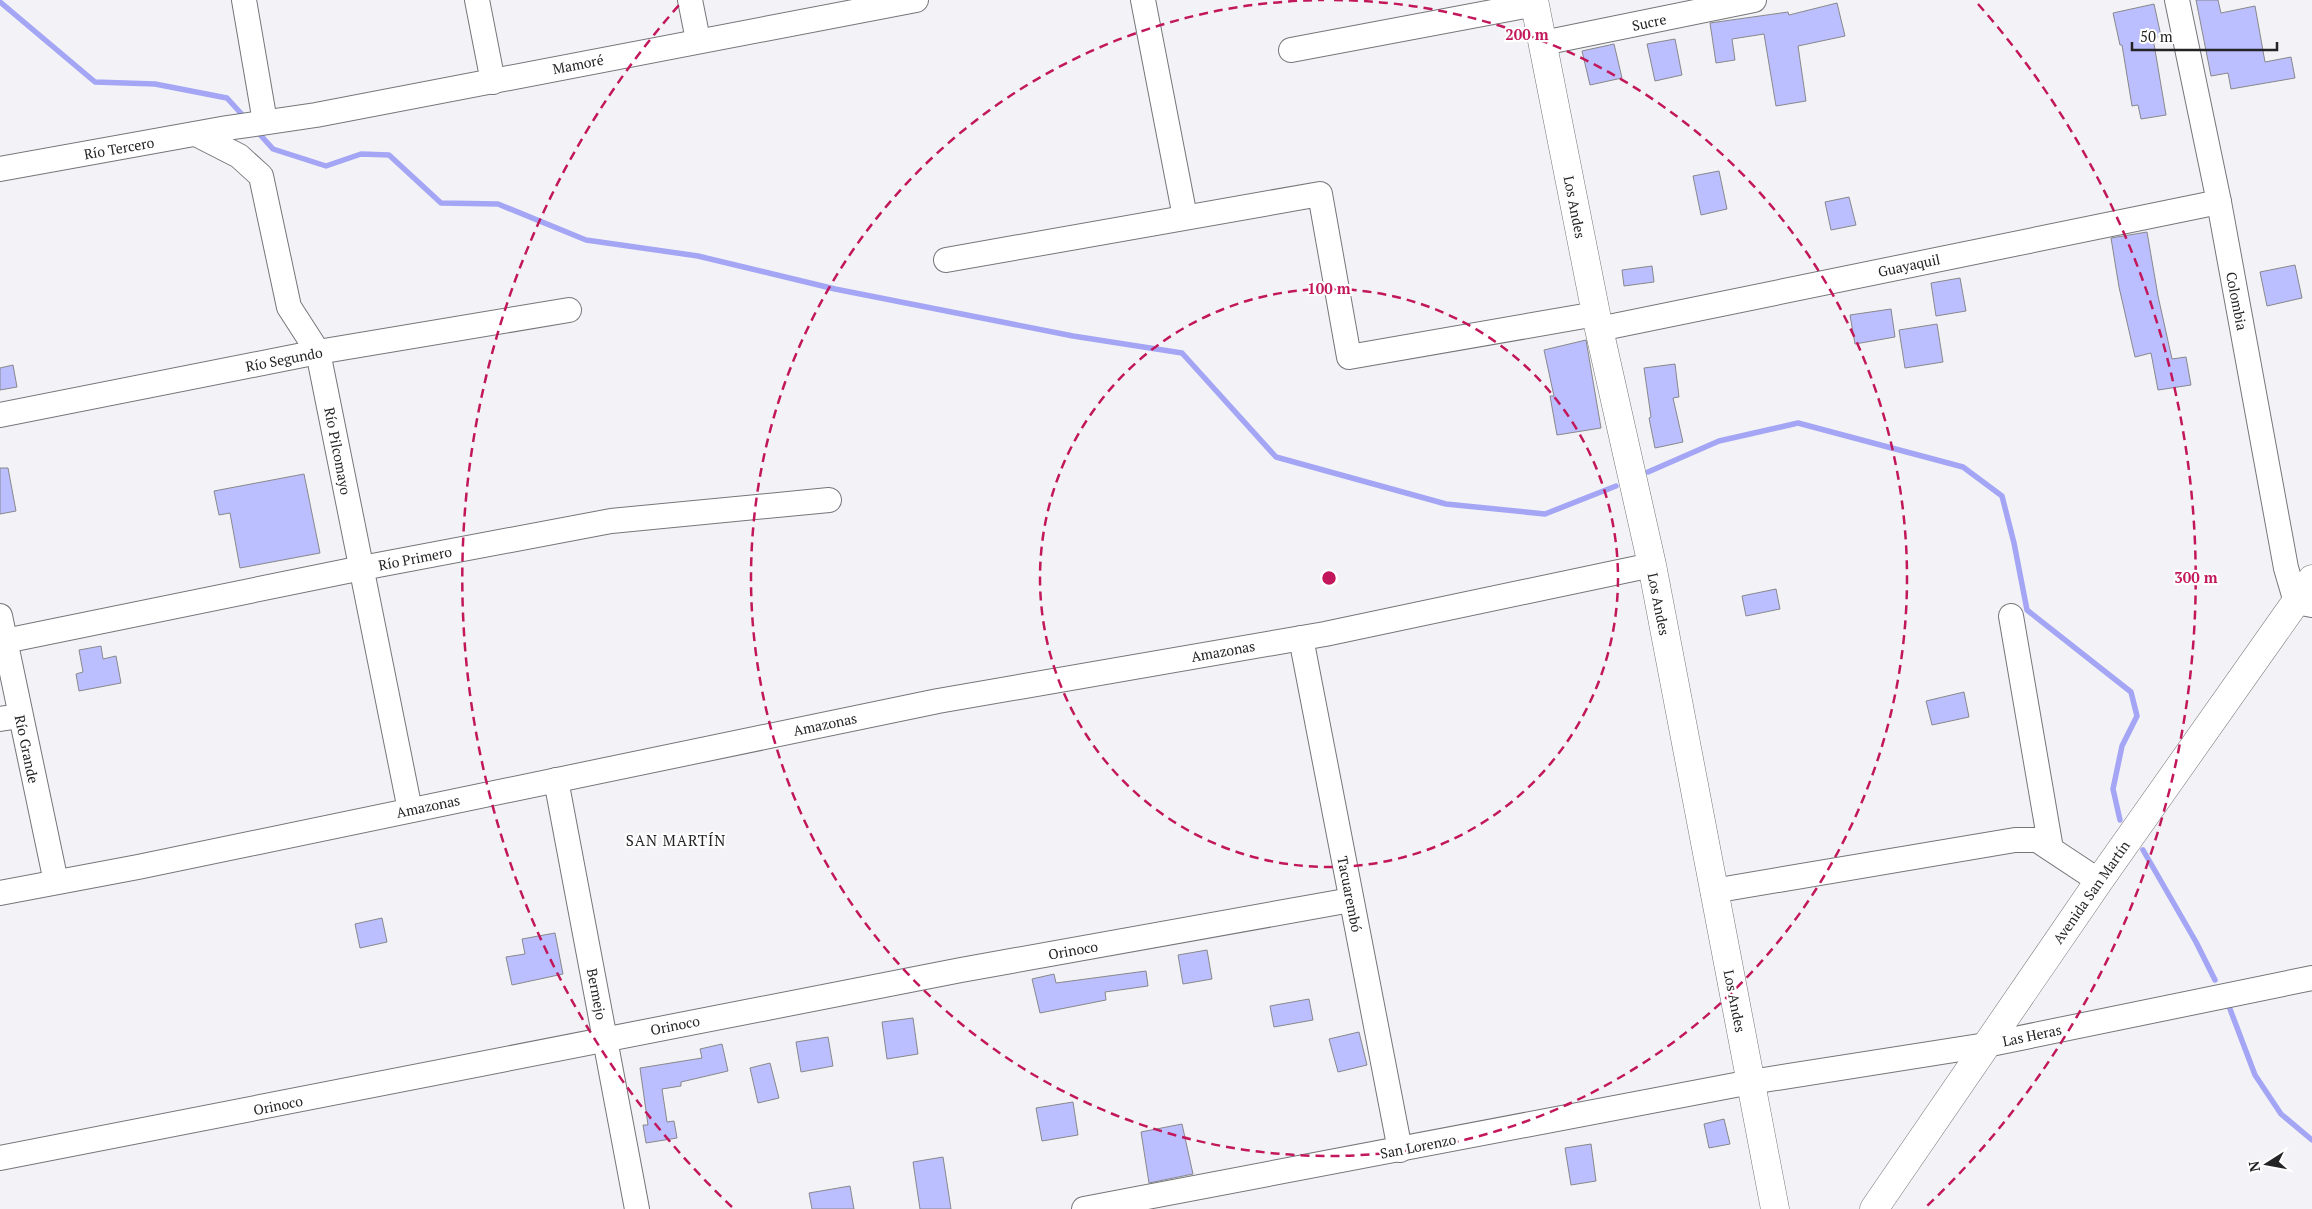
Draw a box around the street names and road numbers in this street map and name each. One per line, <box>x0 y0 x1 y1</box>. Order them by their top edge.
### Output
street label: Sucre <box>1630 9 1668 35</box>
street label: Mamoré <box>551 50 605 78</box>
street label: Río Tercero <box>82 132 156 164</box>
street label: Los Andes <box>1560 174 1590 240</box>
street label: Guayaquil <box>1876 249 1942 281</box>
street label: Colombia <box>2222 270 2252 332</box>
street label: Río Segundo <box>244 342 324 376</box>
street label: Río Pilcomayo <box>320 406 356 497</box>
street label: Río Primero <box>377 542 454 574</box>
street label: Los Andes <box>1644 571 1674 637</box>
street label: Amazonas <box>1190 636 1256 666</box>
street label: Amazonas <box>791 708 859 740</box>
street label: Río Grande <box>10 713 44 785</box>
street label: Amazonas <box>394 790 462 822</box>
street label: Avenida San Martín <box>2048 836 2134 947</box>
street label: Tacuarembó <box>1333 854 1367 934</box>
street label: Orinoco <box>1047 936 1100 964</box>
street label: Bermejo <box>583 967 611 1022</box>
street label: Los Andes <box>1720 968 1750 1034</box>
street label: Orinoco <box>649 1011 702 1039</box>
street label: Las Heras <box>2001 1019 2063 1051</box>
street label: Orinoco <box>252 1091 305 1119</box>
street label: San Lorenzo <box>1378 1129 1458 1163</box>

